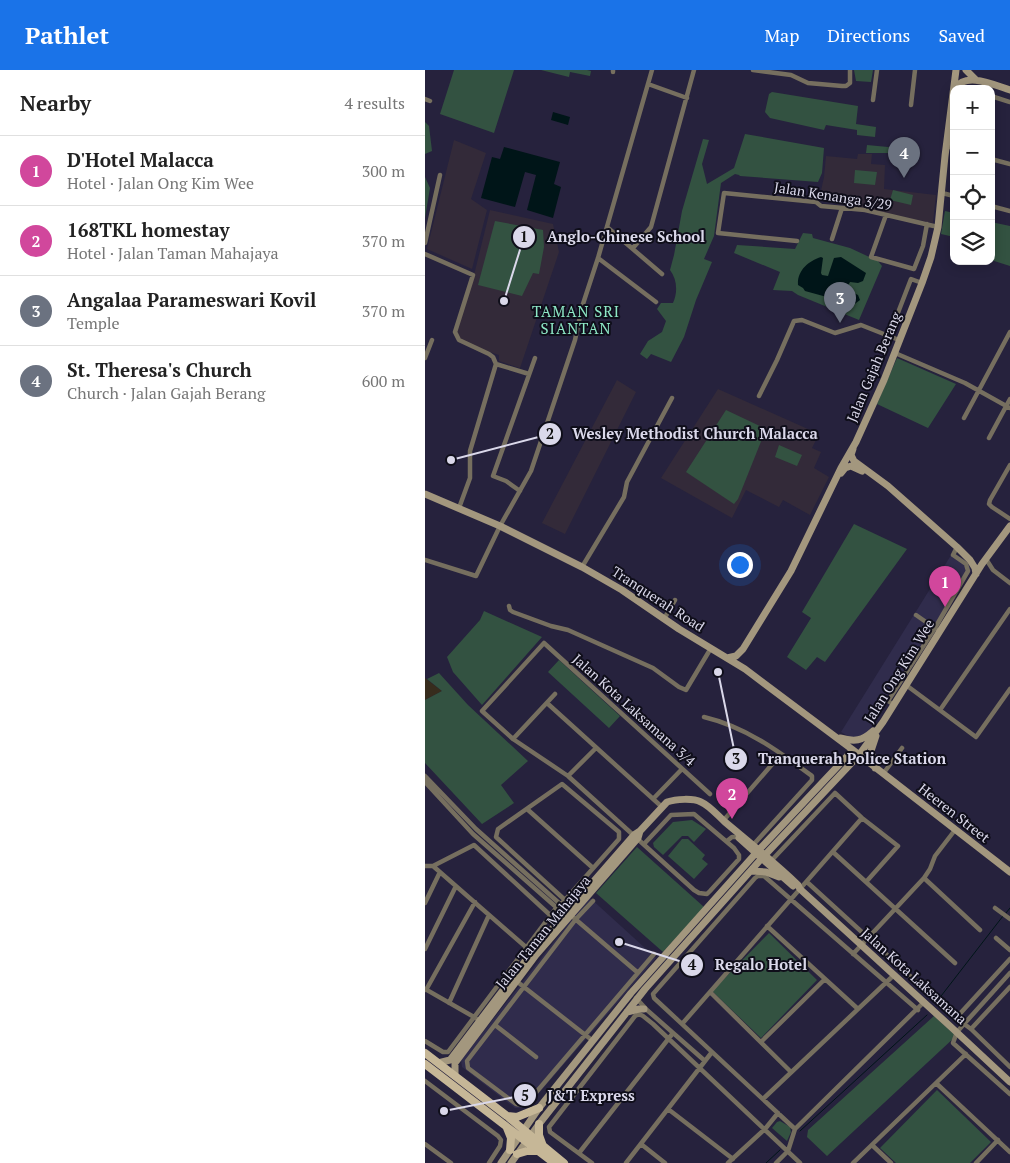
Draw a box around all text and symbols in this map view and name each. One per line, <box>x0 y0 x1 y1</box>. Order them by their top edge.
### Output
text: Pathlet <box>25 19 109 51</box>
text: Map <box>764 23 799 47</box>
text: Directions <box>827 23 910 47</box>
text: Saved <box>938 23 985 47</box>
map controls <box>950 85 995 265</box>
button: + <box>950 85 995 130</box>
text: Nearby <box>20 89 91 117</box>
text: 4 results <box>345 92 405 114</box>
button: − <box>950 130 995 175</box>
pin: 4 <box>888 137 920 178</box>
text: D'Hotel Malacca <box>67 147 214 172</box>
text: 1 <box>31 160 41 182</box>
text: 300 m <box>362 160 405 182</box>
text: Hotel · Jalan Ong Kim Wee <box>67 172 254 194</box>
button: locate <box>950 175 995 220</box>
street label: Jalan Kenanga 3/29 <box>773 177 893 214</box>
text: 168TKL homestay <box>67 217 230 242</box>
button: layers <box>950 220 995 265</box>
callout: Anglo-Chinese School <box>512 222 715 252</box>
text: 1 <box>520 226 528 246</box>
text: Anglo-Chinese School <box>547 226 705 246</box>
text: 2 <box>31 230 41 252</box>
text: 370 m <box>362 230 405 252</box>
text: Hotel · Jalan Taman Mahajaya <box>67 242 279 264</box>
pin: 3 <box>824 282 856 323</box>
text: Angalaa Parameswari Kovil <box>67 287 316 312</box>
text: 3 <box>31 300 41 322</box>
text: 370 m <box>362 300 405 322</box>
district label: TAMAN SRI SIANTAN <box>532 301 620 338</box>
street label: Jalan Gajah Berang <box>842 308 906 425</box>
text: Temple <box>67 312 120 334</box>
text: St. Theresa's Church <box>67 357 252 382</box>
text: 4 <box>31 370 41 392</box>
text: 600 m <box>362 370 405 392</box>
text: Church · Jalan Gajah Berang <box>67 382 265 404</box>
callout: Wesley Methodist Church Malacca <box>537 419 828 449</box>
text: 2 <box>546 423 554 443</box>
text: Wesley Methodist Church Malacca <box>572 423 818 443</box>
your location <box>727 552 753 578</box>
street label: Tranquerah Road <box>608 561 709 636</box>
pin: 1 <box>929 566 961 607</box>
street label: Jalan Ong Kim Wee <box>859 615 938 726</box>
street label: Jalan Kota Laksamana 3/4 <box>569 649 700 770</box>
callout: Tranquerah Police Station <box>723 744 956 774</box>
text: 3 <box>732 748 740 768</box>
text: Tranquerah Police Station <box>758 748 946 768</box>
pin: 2 <box>716 778 748 819</box>
street label: Heeren Street <box>915 779 995 847</box>
street label: Jalan Taman Mahajaya <box>491 871 594 992</box>
street label: Jalan Kota Laksamana <box>857 923 971 1028</box>
callout: Regalo Hotel <box>680 950 817 980</box>
text: 4 <box>688 954 697 974</box>
text: Regalo Hotel <box>715 954 807 974</box>
callout: J&T Express <box>512 1080 645 1110</box>
text: 5 <box>521 1085 529 1105</box>
text: J&T Express <box>547 1085 635 1105</box>

